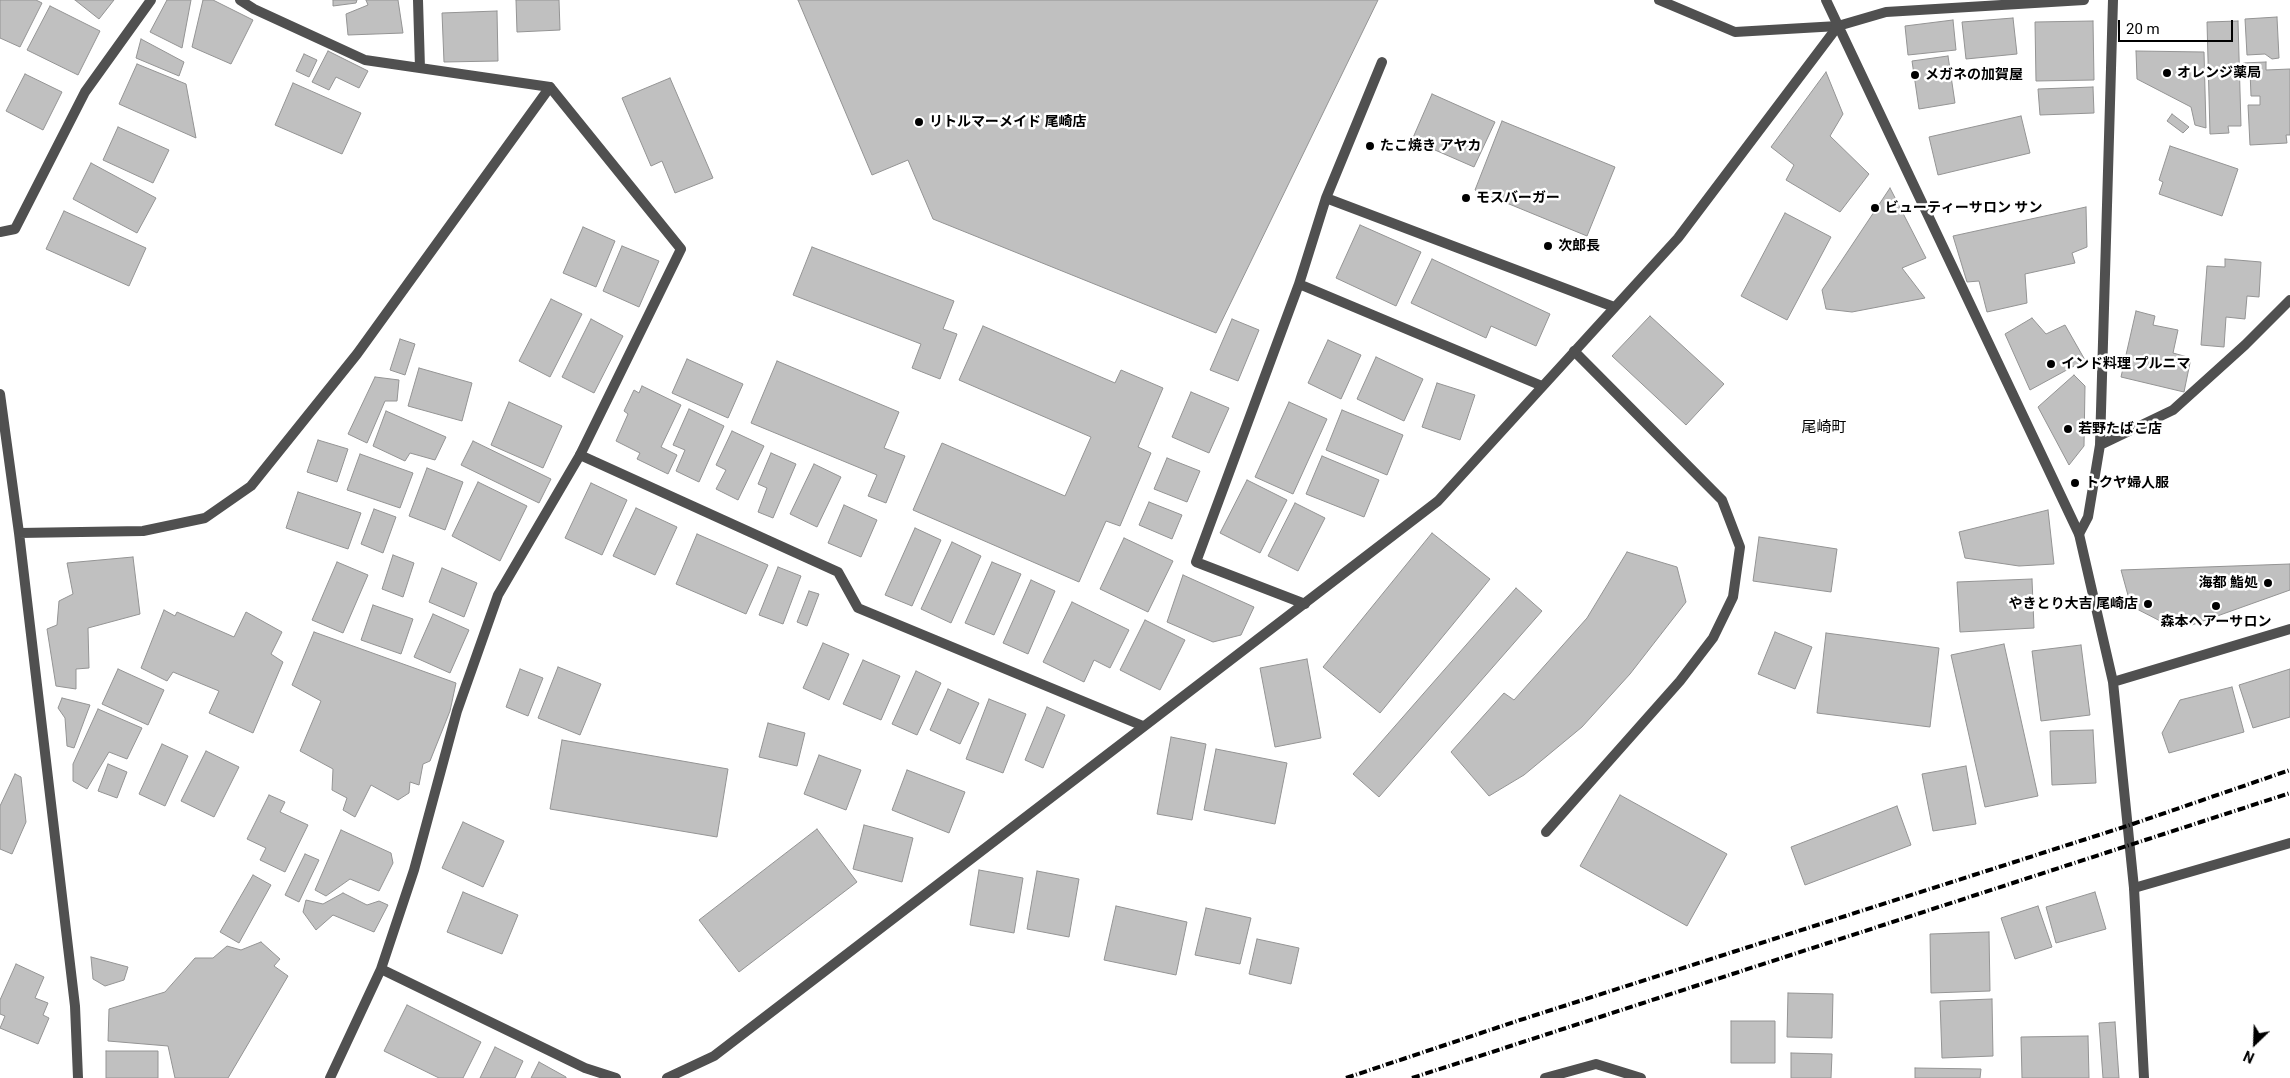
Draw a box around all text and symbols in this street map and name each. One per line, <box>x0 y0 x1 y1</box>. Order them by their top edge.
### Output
scale bar <box>2120 10 2235 42</box>
text: 20 m <box>2126 20 2160 38</box>
place label: オレンジ薬局 <box>2177 65 2261 81</box>
place label: メガネの加賀屋 <box>1925 67 2023 83</box>
marker: オレンジ薬局 <box>2161 67 2173 79</box>
marker: メガネの加賀屋 <box>1909 69 1921 81</box>
place label: リトルマーメイド 尾崎店 <box>929 114 1086 130</box>
marker: リトルマーメイド 尾崎店 <box>913 116 925 128</box>
place label: たこ焼き アヤカ <box>1380 138 1481 154</box>
marker: たこ焼き アヤカ <box>1364 140 1376 152</box>
place label: モスバーガー <box>1476 190 1560 206</box>
marker: モスバーガー <box>1460 192 1472 204</box>
place label: ビューティーサロン サン <box>1885 200 2042 216</box>
marker: ビューティーサロン サン <box>1869 202 1881 214</box>
place label: 次郎長 <box>1558 238 1600 254</box>
marker: 次郎長 <box>1542 240 1554 252</box>
place label: インド料理 プルニマ <box>2061 356 2190 372</box>
marker: インド料理 プルニマ <box>2045 358 2057 370</box>
district label: 尾崎町 <box>1802 419 1846 437</box>
place label: 若野たばこ店 <box>2078 421 2162 437</box>
marker: 若野たばこ店 <box>2062 423 2074 435</box>
place label: トクヤ婦人服 <box>2085 475 2169 491</box>
marker: トクヤ婦人服 <box>2069 477 2081 489</box>
place label: 海都 鮨処 <box>2199 575 2258 591</box>
marker: 海都 鮨処 <box>2262 577 2274 589</box>
place label: やきとり大吉 尾崎店 <box>2009 596 2138 612</box>
marker: やきとり大吉 尾崎店 <box>2142 598 2154 610</box>
marker: 森本ヘアーサロン <box>2210 600 2222 612</box>
place label: 森本ヘアーサロン <box>2160 614 2272 630</box>
north arrow <box>2230 1018 2280 1068</box>
text: N <box>2241 1047 2257 1066</box>

